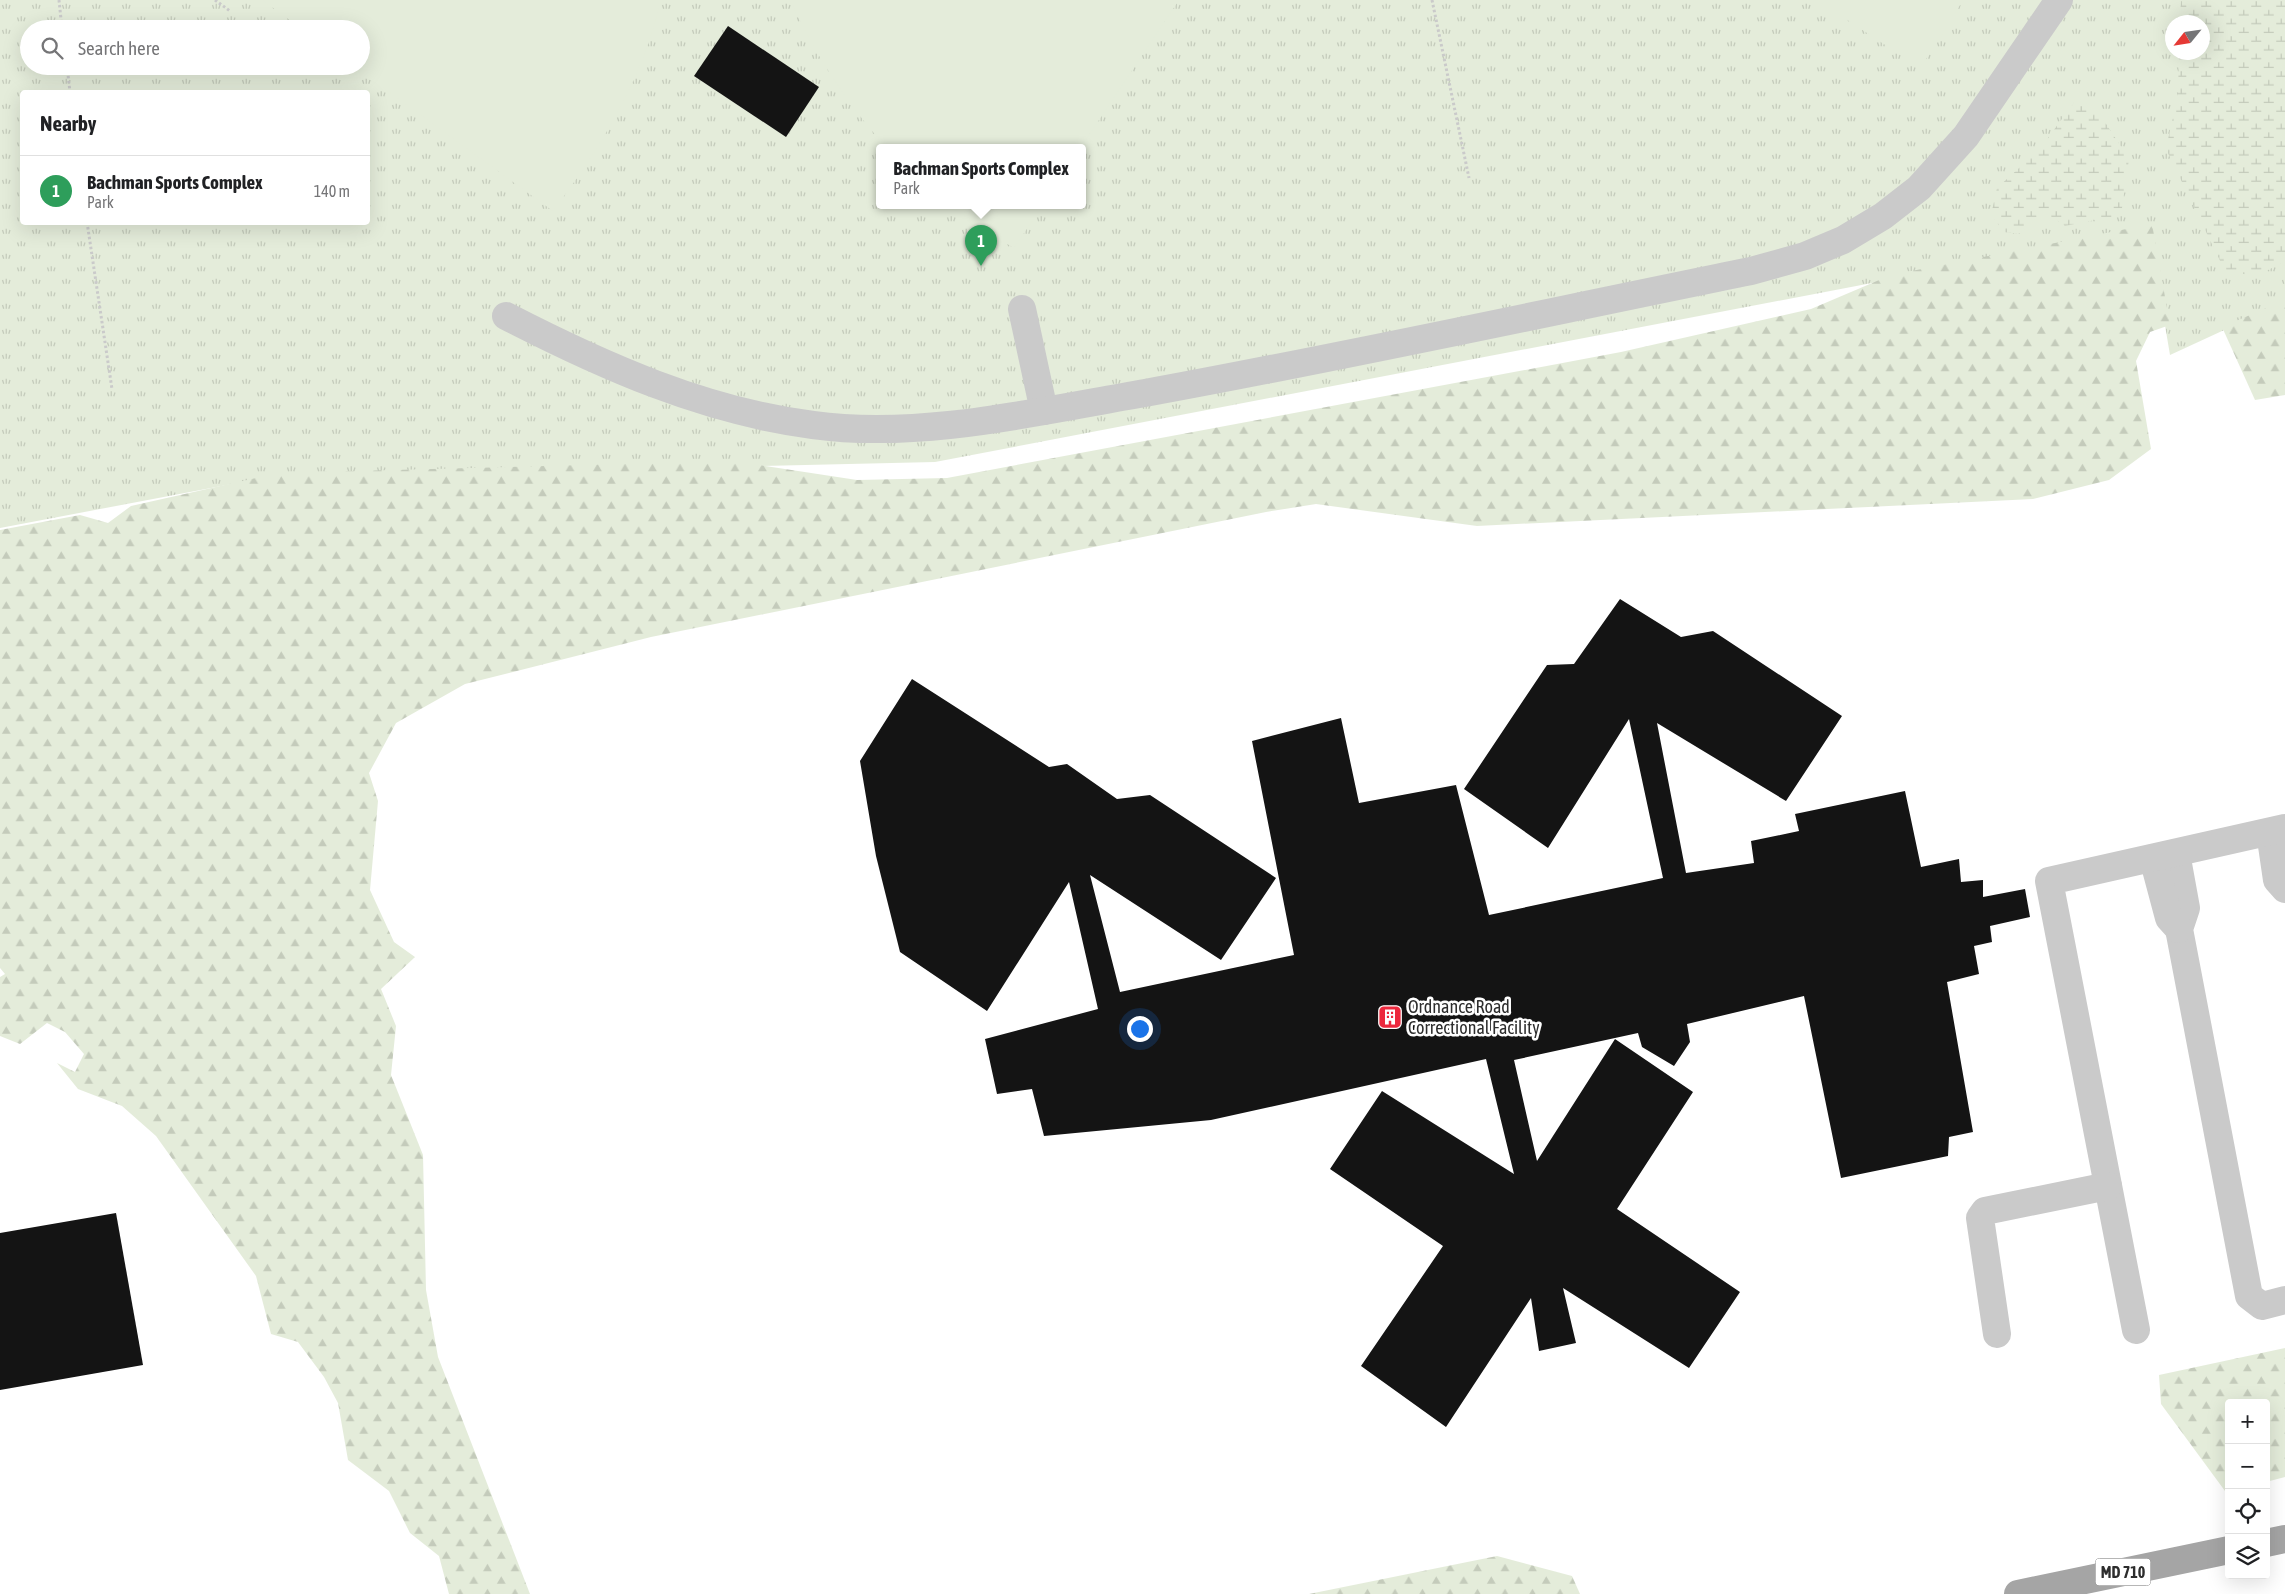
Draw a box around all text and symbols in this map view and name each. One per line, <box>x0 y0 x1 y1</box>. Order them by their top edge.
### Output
north arrow <box>2165 15 2210 60</box>
search box <box>20 20 370 75</box>
icon: search <box>38 34 66 62</box>
text: Search here <box>78 37 160 59</box>
text: Nearby <box>40 111 96 135</box>
popup <box>876 144 1086 209</box>
text: Bachman Sports Complex <box>893 157 1069 179</box>
text: Bachman Sports Complex <box>87 171 263 193</box>
text: Park <box>893 179 920 197</box>
text: 1 <box>52 182 60 200</box>
text: 140 m <box>314 182 350 200</box>
text: Park <box>87 193 114 211</box>
pin: 1 <box>965 225 997 266</box>
place label: Ordnance Road Correctional Facility <box>1408 996 1540 1038</box>
building icon: Ordnance Road Correctional Facility <box>1377 1004 1403 1030</box>
your location <box>1127 1016 1153 1042</box>
map controls <box>2225 1399 2270 1579</box>
button: + <box>2225 1399 2270 1444</box>
button: − <box>2225 1444 2270 1489</box>
button: locate <box>2225 1489 2270 1534</box>
button: layers <box>2225 1534 2270 1579</box>
road number: MD 710 <box>2096 1558 2150 1585</box>

